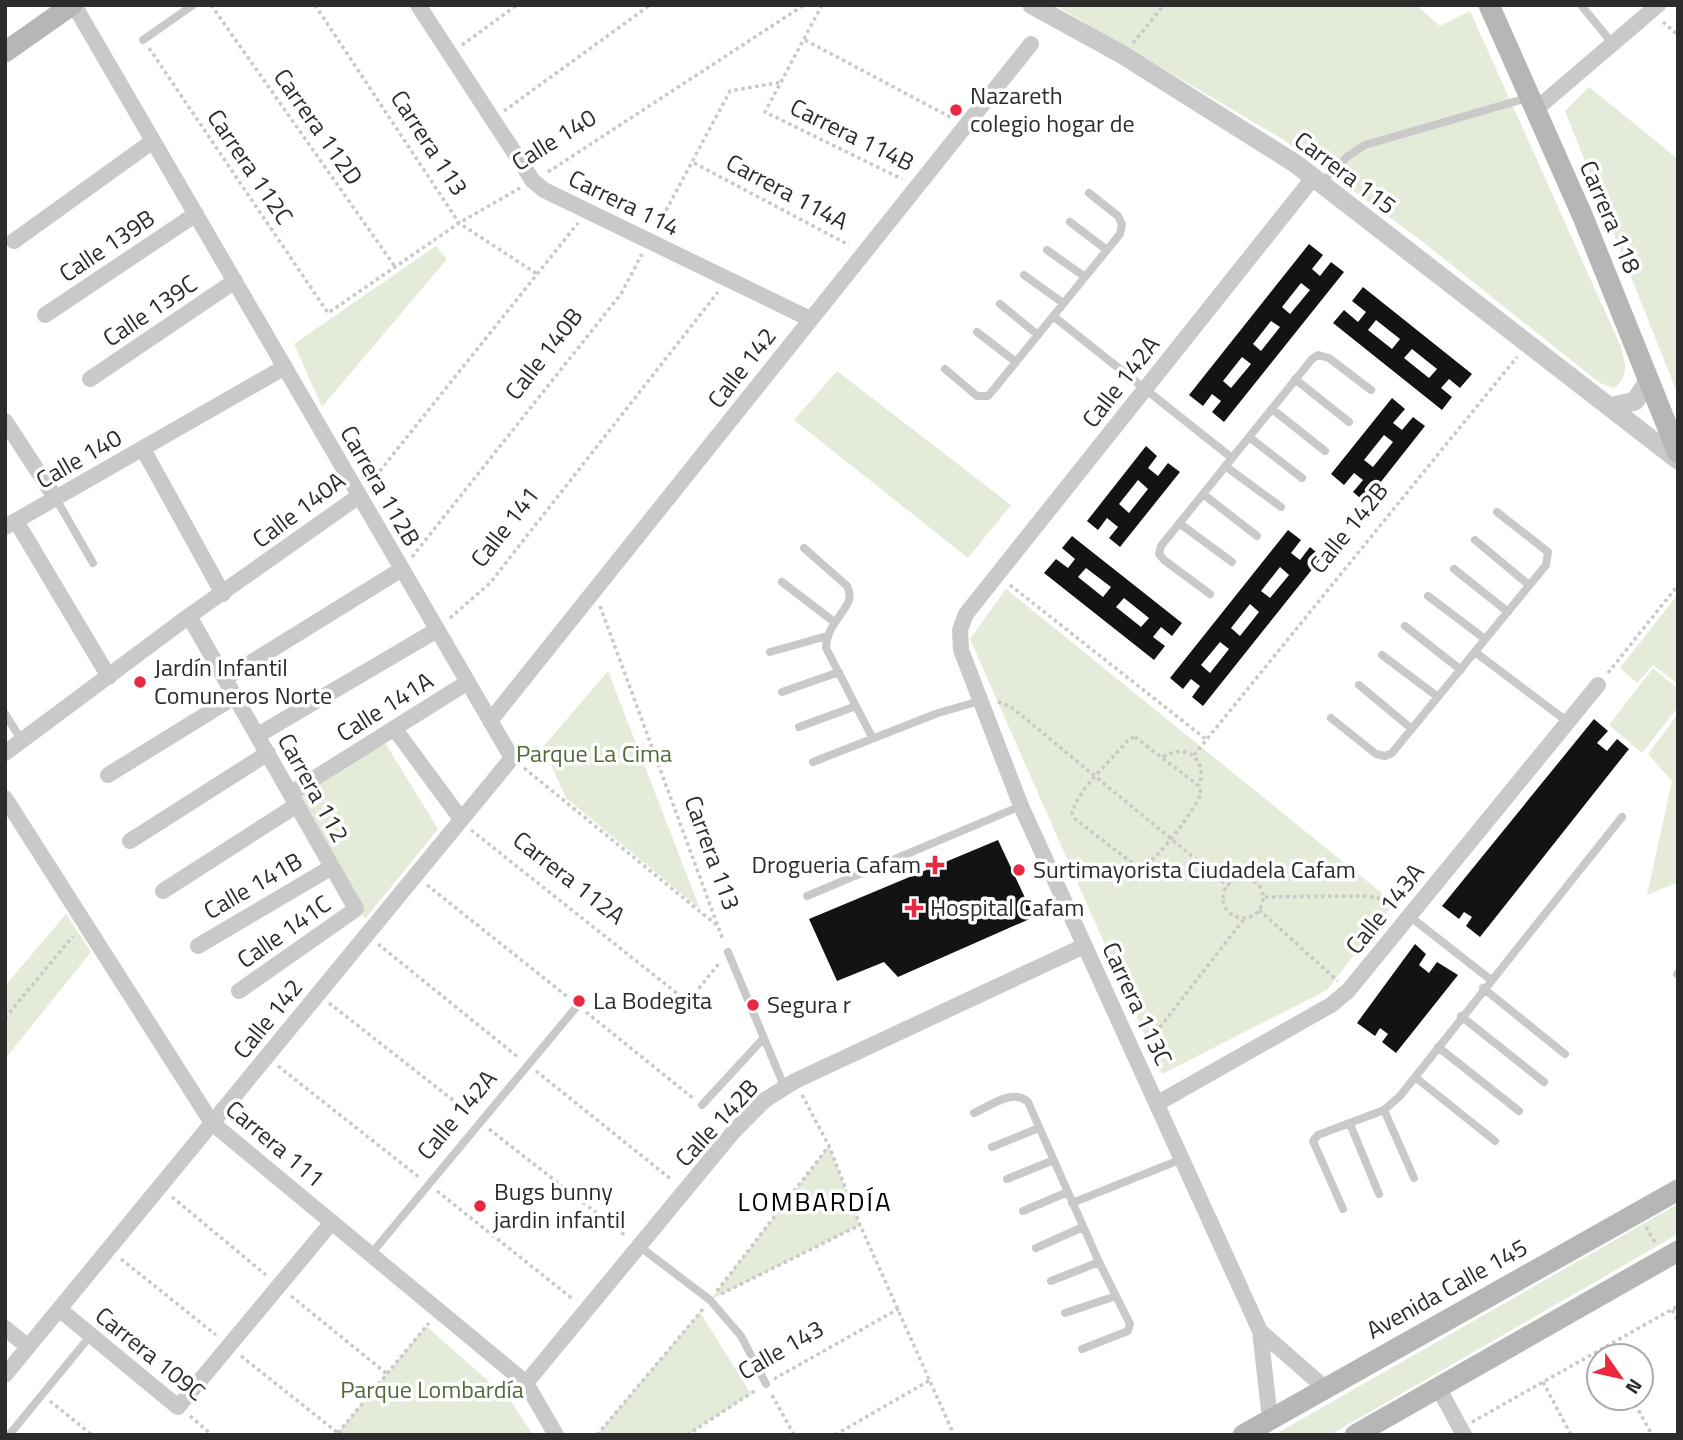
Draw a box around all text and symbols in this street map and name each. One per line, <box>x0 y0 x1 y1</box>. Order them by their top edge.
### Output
street label: Carrera 112D <box>265 61 372 192</box>
place label: Nazareth colegio hogar de <box>970 77 1135 141</box>
street label: Carrera 113 <box>382 83 477 202</box>
street label: Carrera 114B <box>784 88 921 180</box>
street label: Calle 140 <box>504 99 603 179</box>
street label: Carrera 112C <box>199 101 303 231</box>
marker: Nazareth colegio hogar de <box>948 102 964 118</box>
street label: Carrera 115 <box>1287 122 1404 223</box>
street label: Carrera 114A <box>720 144 855 238</box>
street label: Carrera 118 <box>1571 155 1651 279</box>
street label: Carrera 114 <box>563 160 686 244</box>
street label: Calle 139B <box>51 200 162 290</box>
street label: Calle 139C <box>95 265 204 355</box>
street label: Calle 140B <box>496 299 591 407</box>
street label: Calle 142 <box>698 319 784 415</box>
street label: Calle 142A <box>1073 328 1168 435</box>
street label: Carrera 112B <box>332 418 430 553</box>
street label: Calle 140 <box>29 419 128 497</box>
street label: Calle 140A <box>244 462 352 556</box>
street label: Calle 142B <box>1300 474 1396 581</box>
street label: Calle 141 <box>461 478 547 574</box>
place label: Jardín Infantil Comuneros Norte <box>154 649 332 713</box>
street label: Calle 141A <box>329 662 440 750</box>
marker: Jardín Infantil Comuneros Norte <box>132 674 148 690</box>
street label: Carrera 112 <box>269 727 359 849</box>
park label: Parque La Cima <box>516 735 672 771</box>
street label: Carrera 113 <box>676 790 750 915</box>
street label: Carrera 112A <box>506 822 633 933</box>
street label: Calle 141B <box>196 842 309 928</box>
place label: Drogueria Cafam <box>752 846 921 882</box>
place label: Surtimayorista Ciudadela Cafam <box>1033 851 1356 887</box>
street label: Calle 143A <box>1336 855 1432 962</box>
marker: Drogueria Cafam <box>927 857 943 873</box>
marker: Surtimayorista Ciudadela Cafam <box>1011 862 1027 878</box>
street label: Calle 141C <box>229 886 338 977</box>
place label: Hospital Cafam <box>930 889 1084 925</box>
marker: Hospital Cafam <box>904 898 924 918</box>
street label: Carrera 113C <box>1094 936 1182 1071</box>
street label: Calle 142 <box>224 971 311 1066</box>
place label: La Bodegita <box>593 982 712 1018</box>
place label: Segura r <box>767 986 851 1022</box>
marker: La Bodegita <box>571 993 587 1009</box>
marker: Segura r <box>745 997 761 1013</box>
street label: Calle 142A <box>408 1061 505 1167</box>
street label: Calle 142B <box>666 1070 766 1174</box>
street label: Carrera 111 <box>218 1091 333 1195</box>
place label: Bugs bunny jardin infantil <box>492 1173 626 1237</box>
district label: LOMBARDÍA <box>738 1182 892 1221</box>
marker: Bugs bunny jardin infantil <box>472 1198 488 1214</box>
street label: Avenida Calle 145 <box>1359 1229 1534 1347</box>
street label: Carrera 109C <box>88 1298 213 1409</box>
street label: Calle 143 <box>731 1310 830 1388</box>
north arrow <box>1585 1342 1655 1412</box>
park label: Parque Lombardía <box>340 1371 524 1407</box>
text: N <box>1619 1373 1650 1400</box>

